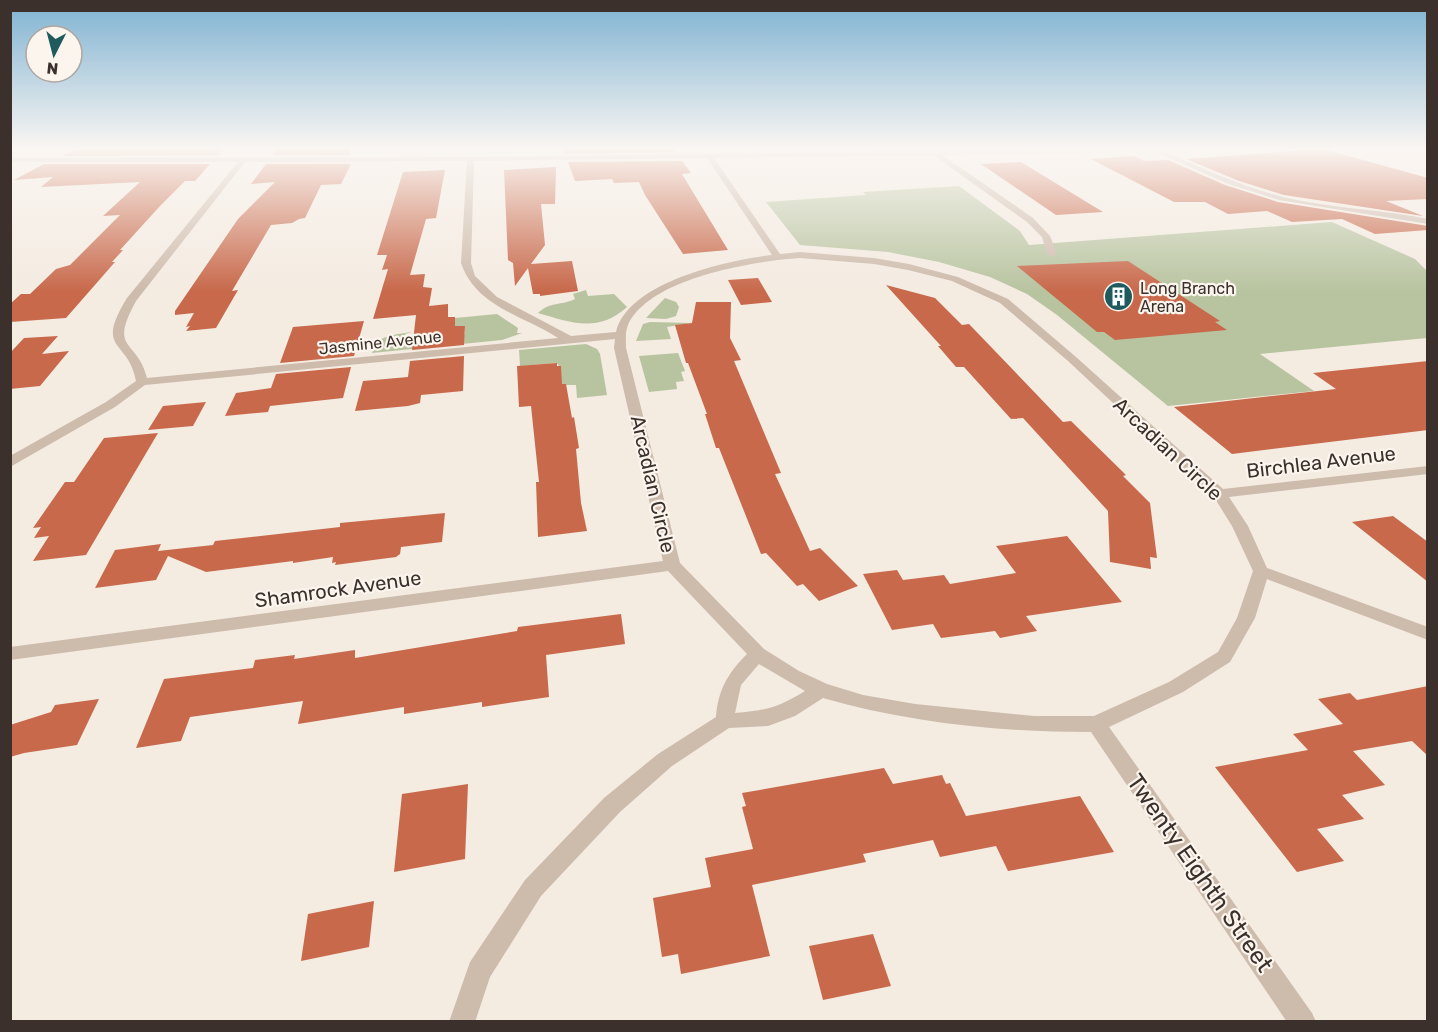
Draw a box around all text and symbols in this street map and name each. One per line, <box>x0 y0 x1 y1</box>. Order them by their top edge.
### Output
north arrow <box>24 24 84 84</box>
text: N <box>46 58 59 78</box>
place label: Long Branch Arena <box>1140 279 1235 316</box>
building icon: Long Branch Arena <box>1103 281 1135 313</box>
street label: Jasmine Avenue <box>318 327 442 358</box>
street label: Arcadian Circle <box>1108 392 1228 506</box>
street label: Arcadian Circle <box>626 413 680 555</box>
street label: Birchlea Avenue <box>1245 441 1397 483</box>
street label: Shamrock Avenue <box>253 565 423 613</box>
street label: Twenty Eighth Street <box>1121 769 1279 977</box>

